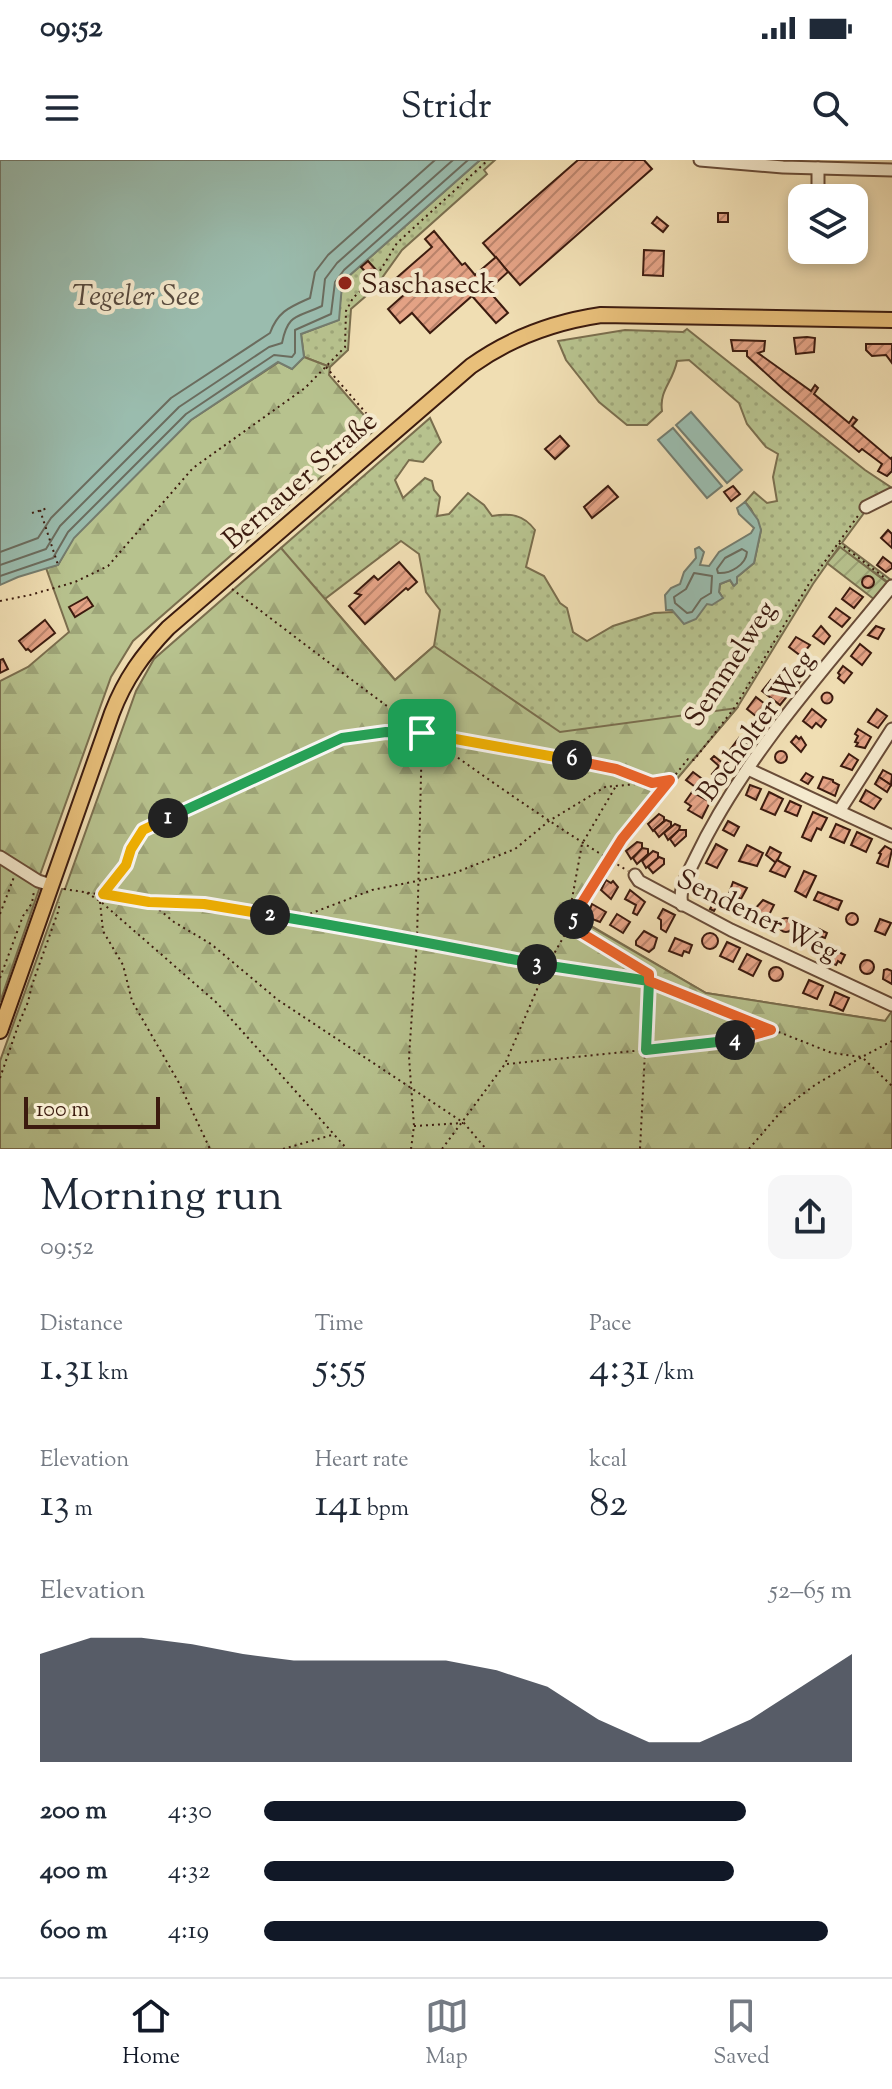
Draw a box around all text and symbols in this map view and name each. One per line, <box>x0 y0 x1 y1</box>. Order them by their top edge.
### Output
text: 09:52 <box>40 7 103 50</box>
text: Stridr <box>401 82 491 134</box>
icon: menu <box>40 86 84 130</box>
icon: search <box>808 86 852 130</box>
map controls <box>788 184 868 264</box>
button: layers <box>788 184 868 264</box>
place label: Saschaseck <box>361 266 495 306</box>
marker: Saschaseck <box>336 274 354 292</box>
water label: Tegeler See <box>72 276 200 319</box>
street label: Bernauer Straße <box>215 403 387 560</box>
street label: Semmelweg <box>676 594 787 736</box>
street label: Bocholter Weg <box>689 643 826 811</box>
pin <box>388 699 456 767</box>
icon: arrive <box>400 711 444 755</box>
pin: 6 <box>552 740 592 780</box>
text: 6 <box>567 744 577 776</box>
pin: 1 <box>148 798 188 838</box>
text: 1 <box>164 802 172 834</box>
street label: Sendener Weg <box>669 860 844 973</box>
pin: 2 <box>250 895 290 935</box>
text: 2 <box>265 899 275 931</box>
pin: 5 <box>554 899 594 939</box>
text: 5 <box>570 903 578 935</box>
pin: 3 <box>517 944 557 984</box>
text: 3 <box>533 948 541 980</box>
pin: 4 <box>715 1020 755 1060</box>
text: 4 <box>729 1024 741 1056</box>
scale bar <box>24 1093 160 1129</box>
text: 100 m <box>36 1095 89 1127</box>
text: Morning run <box>40 1167 283 1230</box>
button: share <box>768 1175 852 1259</box>
text: 09:52 <box>40 1229 94 1266</box>
text: Distance <box>40 1309 123 1341</box>
text: Time <box>315 1309 364 1341</box>
text: Pace <box>589 1309 631 1341</box>
text: 1.31 <box>40 1341 93 1398</box>
text: 5:55 <box>315 1341 366 1398</box>
text: 4:31 <box>589 1341 650 1398</box>
text: km <box>93 1358 128 1390</box>
text: /km <box>650 1358 694 1390</box>
text: Elevation <box>40 1445 129 1477</box>
text: Heart rate <box>315 1445 409 1477</box>
text: kcal <box>589 1445 627 1477</box>
text: 13 <box>40 1477 70 1534</box>
text: 141 <box>315 1477 362 1534</box>
text: 82 <box>589 1477 628 1534</box>
text: m <box>70 1494 93 1526</box>
text: bpm <box>362 1494 409 1526</box>
text: Elevation <box>40 1573 145 1610</box>
text: 52–65 m <box>769 1573 852 1610</box>
text: 200 m <box>40 1793 107 1830</box>
text: 4:30 <box>168 1793 212 1830</box>
text: 400 m <box>40 1853 107 1890</box>
text: 4:32 <box>168 1853 211 1890</box>
text: 600 m <box>40 1913 107 1950</box>
text: 4:19 <box>168 1913 209 1950</box>
tab: Home <box>122 1994 180 2074</box>
tab: Map <box>425 1994 469 2074</box>
tab: Saved <box>713 1994 770 2074</box>

